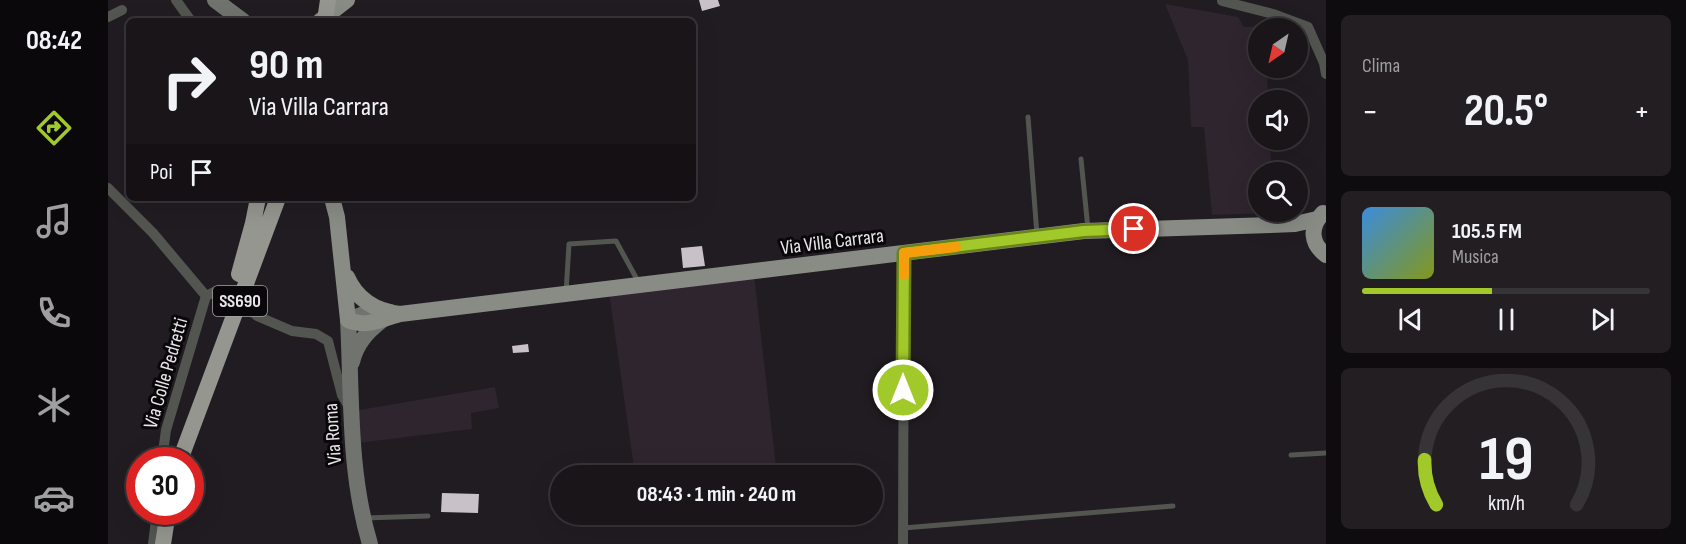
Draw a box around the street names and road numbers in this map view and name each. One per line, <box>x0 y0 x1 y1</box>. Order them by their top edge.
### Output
street label: Via Villa Carrara <box>779 224 885 260</box>
road number: SS690 <box>213 286 267 316</box>
street label: Via Colle Pedretti <box>139 315 193 431</box>
street label: Via Roma <box>319 402 347 465</box>

